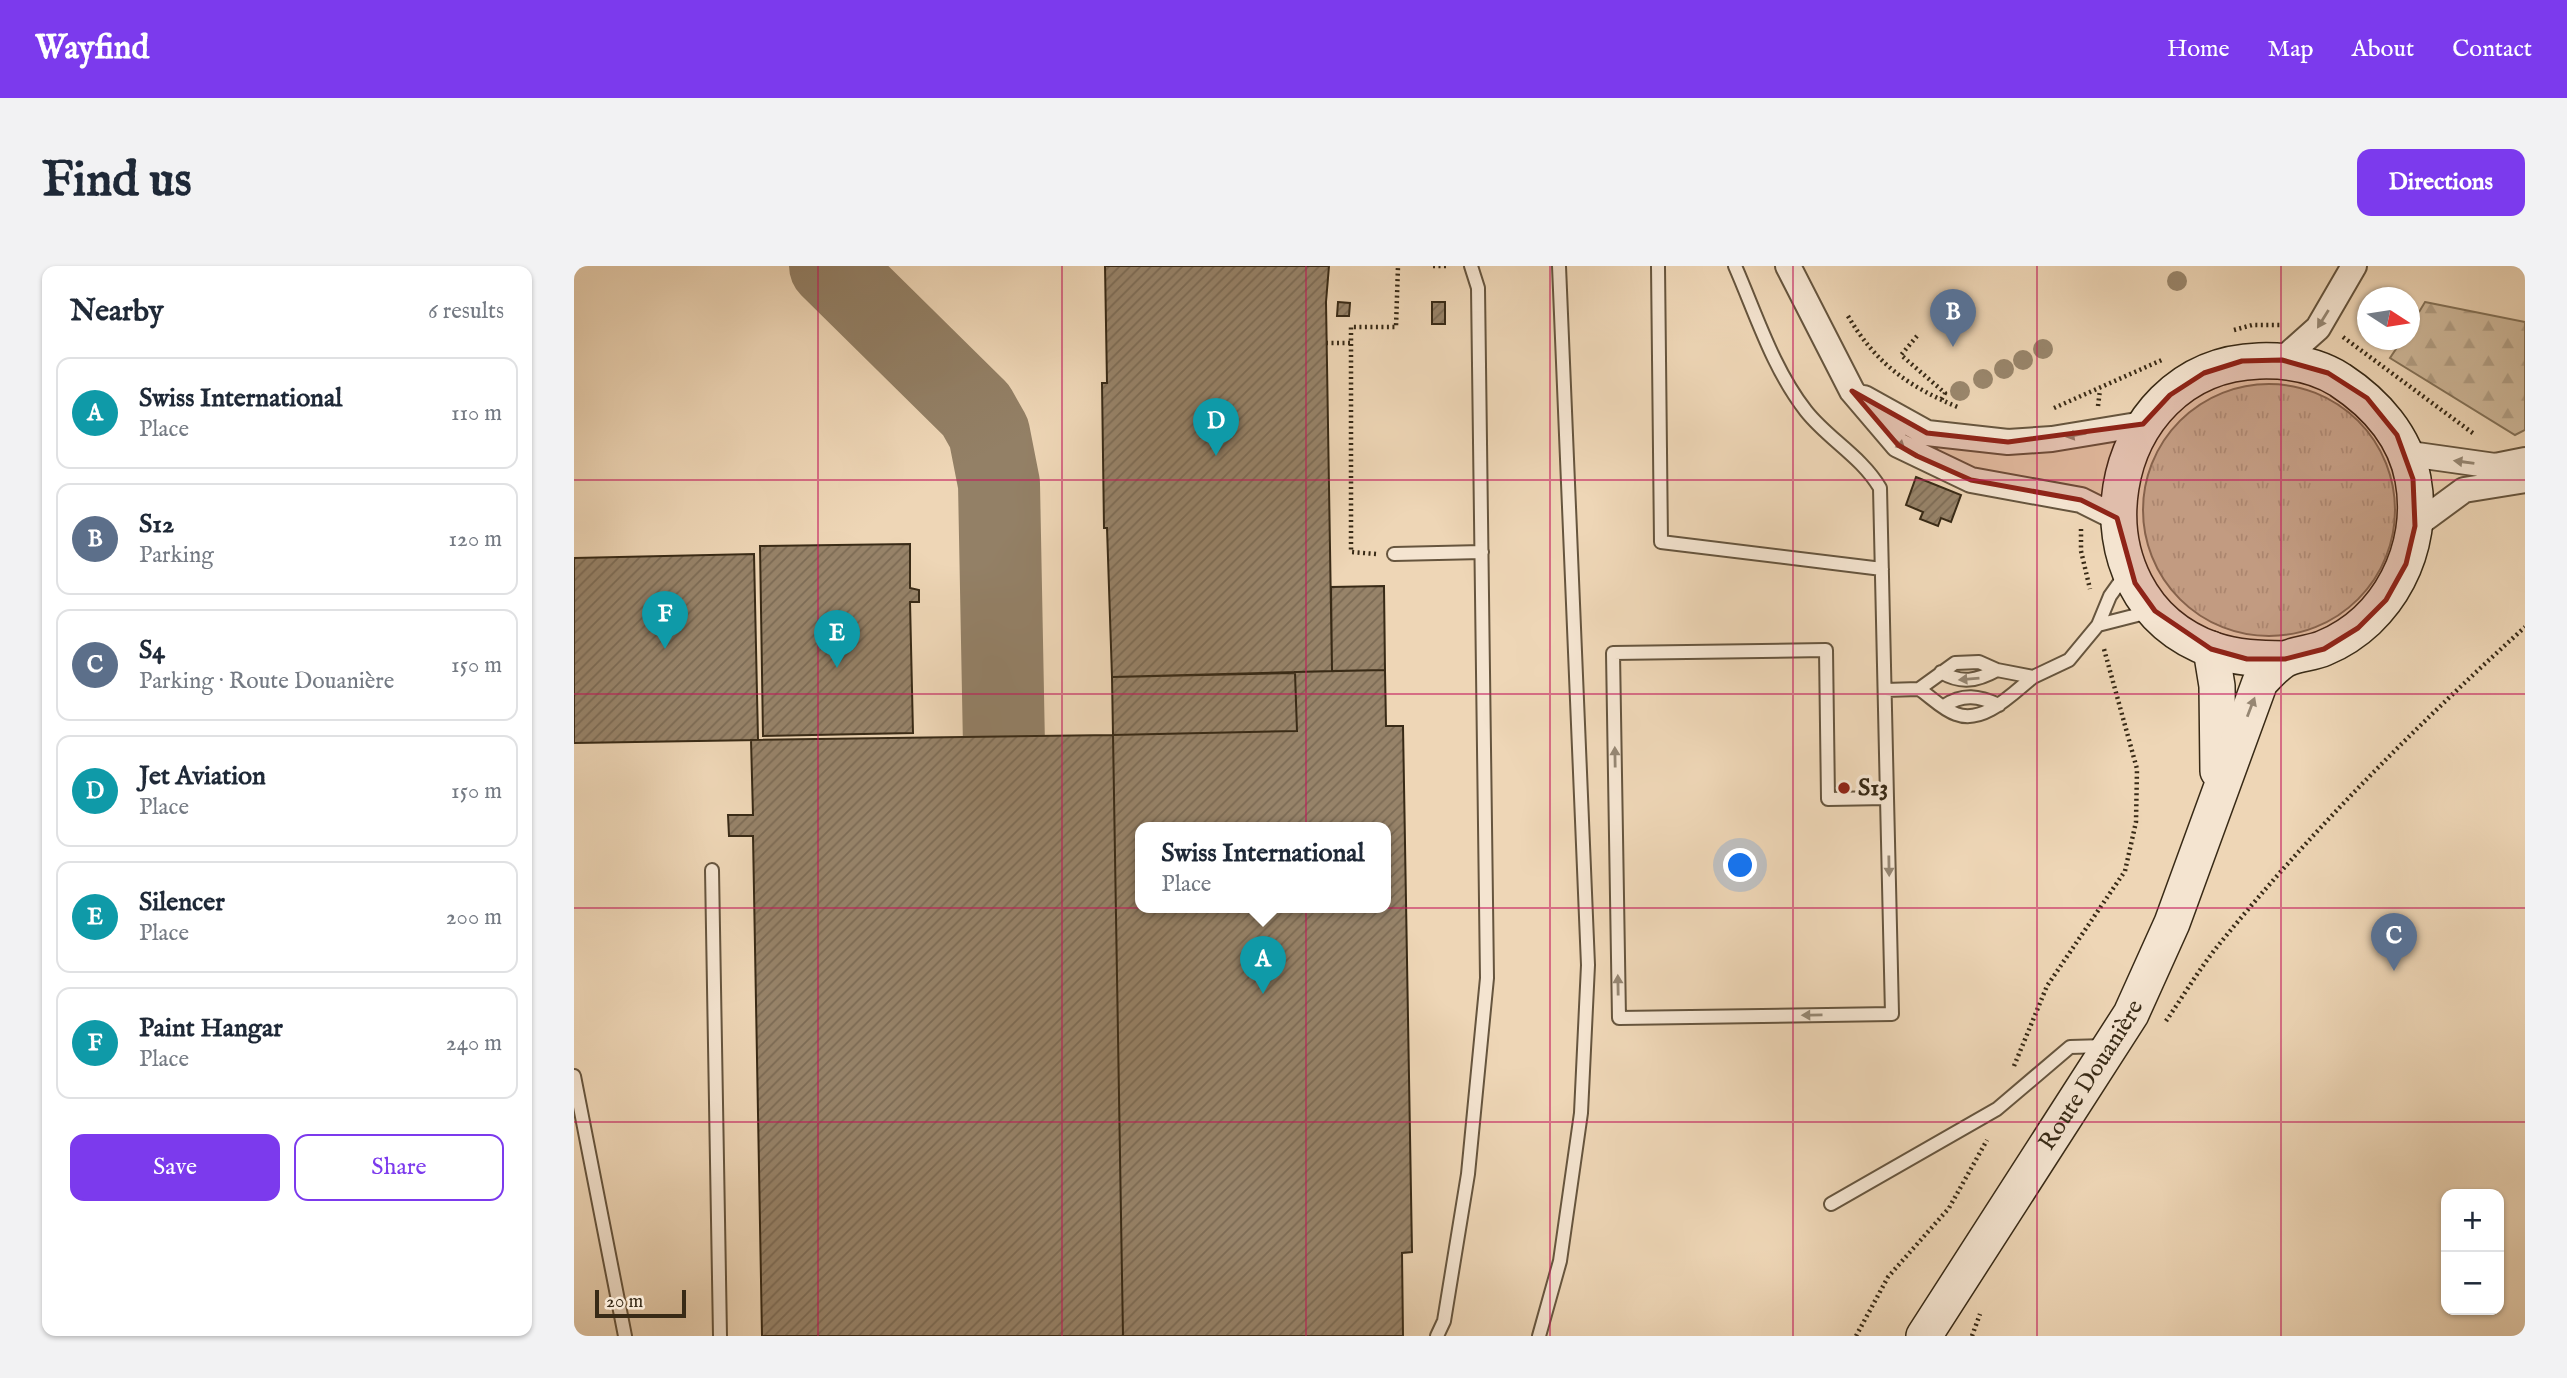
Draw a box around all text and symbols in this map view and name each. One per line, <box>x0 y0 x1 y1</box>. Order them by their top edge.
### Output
text: Wayfind <box>35 28 149 70</box>
text: Home <box>2167 34 2230 65</box>
text: Map <box>2268 34 2314 65</box>
text: About <box>2352 34 2414 65</box>
text: Contact <box>2452 34 2532 65</box>
button: Directions <box>2357 149 2525 216</box>
text: Find us <box>42 151 192 213</box>
north arrow <box>2357 287 2420 350</box>
pin: B <box>1930 289 1976 347</box>
text: Nearby <box>70 293 163 331</box>
text: 6 results <box>428 297 504 326</box>
one-way arrow <box>2317 310 2329 329</box>
text: Swiss International <box>139 382 342 415</box>
pin: D <box>1193 398 1239 456</box>
text: A <box>87 399 103 428</box>
text: 110 m <box>451 399 502 428</box>
text: Place <box>139 415 189 444</box>
one-way arrow <box>2065 430 2087 441</box>
one-way arrow <box>1888 434 1906 450</box>
one-way arrow <box>2453 456 2475 467</box>
text: S12 <box>139 508 174 541</box>
text: B <box>87 525 103 554</box>
text: 120 m <box>449 525 502 554</box>
text: Parking <box>139 541 214 570</box>
pin: F <box>642 591 688 649</box>
pin: E <box>814 610 860 668</box>
text: S4 <box>139 634 165 667</box>
text: C <box>87 651 103 680</box>
text: 150 m <box>451 651 502 680</box>
text: Parking · Route Douanière <box>139 667 394 696</box>
one-way arrow <box>1958 674 1980 685</box>
one-way arrow <box>2245 697 2256 718</box>
one-way arrow <box>1609 746 1620 768</box>
text: Jet Aviation <box>139 760 266 793</box>
place label: S13 <box>1858 773 1888 804</box>
text: D <box>86 777 104 806</box>
text: 150 m <box>451 777 502 806</box>
marker: S13 <box>1836 780 1852 796</box>
text: Place <box>139 793 189 822</box>
popup <box>1135 822 1391 913</box>
text: Swiss International <box>1161 837 1365 870</box>
your location <box>1723 848 1757 882</box>
one-way arrow <box>1883 855 1895 877</box>
text: Place <box>1161 870 1211 899</box>
text: Silencer <box>139 886 225 919</box>
text: E <box>87 903 103 932</box>
text: 200 m <box>446 903 502 932</box>
pin: C <box>2371 913 2417 971</box>
text: Place <box>139 919 189 948</box>
pin: A <box>1240 936 1286 994</box>
one-way arrow <box>1612 973 1624 995</box>
street label: Route Douanière <box>2032 995 2151 1156</box>
one-way arrow <box>1801 1009 1823 1021</box>
text: Paint Hangar <box>139 1012 283 1045</box>
text: F <box>88 1029 102 1058</box>
text: 240 m <box>446 1029 502 1058</box>
text: Place <box>139 1045 189 1074</box>
button: Save <box>70 1134 280 1201</box>
button: Share <box>294 1134 504 1201</box>
map controls <box>2441 1189 2504 1315</box>
button: + <box>2441 1189 2504 1252</box>
button: − <box>2441 1252 2504 1315</box>
scale bar <box>595 1287 686 1319</box>
text: 20 m <box>606 1290 643 1314</box>

